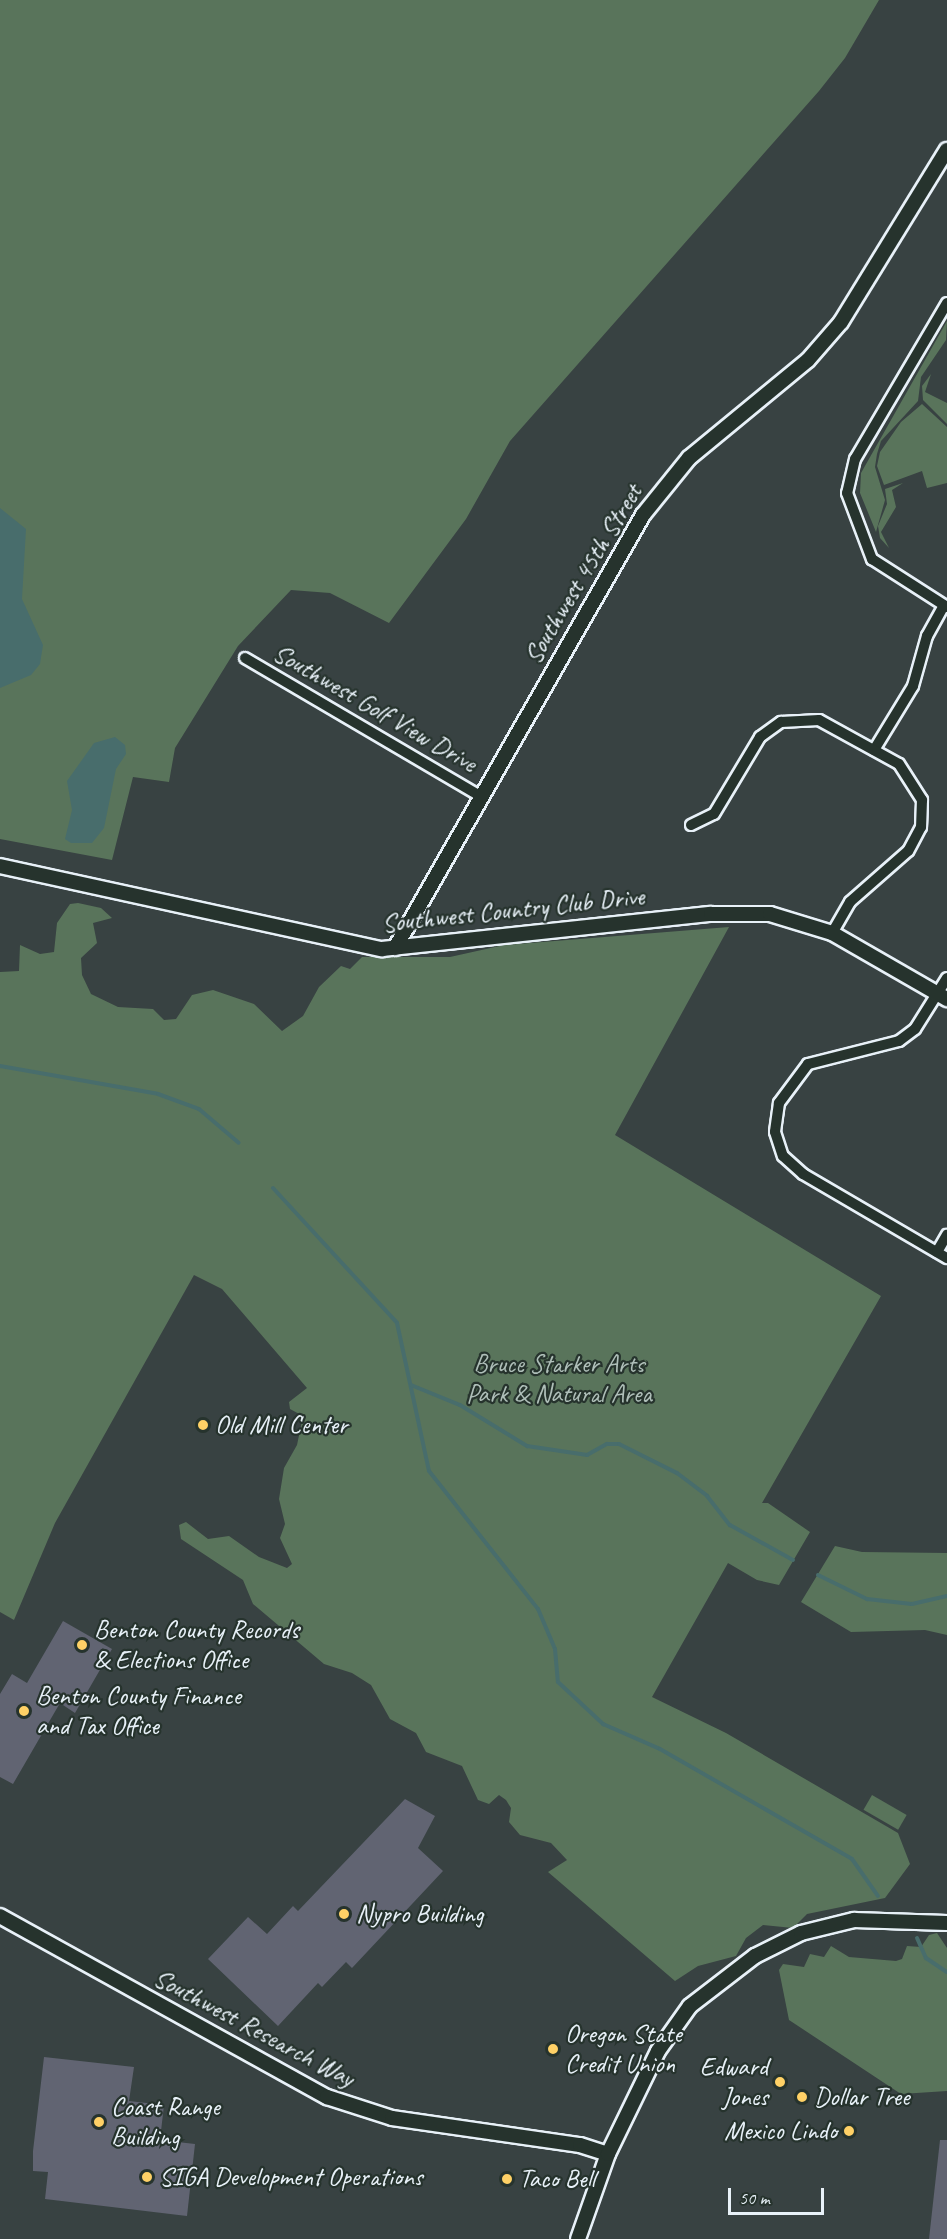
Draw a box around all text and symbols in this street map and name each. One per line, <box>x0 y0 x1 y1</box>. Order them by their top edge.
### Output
street label: Southwest 45th Street <box>517 479 649 669</box>
street label: Southwest Golf View Drive <box>268 637 482 779</box>
street label: Southwest Country Club Drive <box>380 881 646 939</box>
park label: Bruce Starker Arts Park & Natural Area <box>466 1348 652 1410</box>
place label: Old Mill Center <box>215 1409 347 1441</box>
marker: Old Mill Center <box>196 1418 210 1432</box>
place label: Benton County Records & Elections Office <box>94 1614 299 1676</box>
marker: Benton County Records & Elections Office <box>75 1638 89 1652</box>
place label: Benton County Finance and Tax Office <box>36 1680 241 1742</box>
marker: Benton County Finance and Tax Office <box>17 1704 31 1718</box>
place label: Nypro Building <box>356 1898 484 1930</box>
marker: Nypro Building <box>337 1907 351 1921</box>
street label: Southwest Research Way <box>148 1962 360 2094</box>
place label: Oregon State Credit Union <box>565 2018 682 2080</box>
marker: Oregon State Credit Union <box>546 2042 560 2056</box>
place label: Edward Jones <box>700 2051 768 2112</box>
marker: Edward Jones <box>773 2075 787 2089</box>
place label: Dollar Tree <box>814 2081 909 2113</box>
marker: Dollar Tree <box>795 2090 809 2104</box>
place label: Coast Range Building <box>111 2091 221 2152</box>
marker: Coast Range Building <box>92 2115 106 2129</box>
place label: Mexico Lindo <box>724 2115 837 2147</box>
marker: Mexico Lindo <box>842 2124 856 2138</box>
place label: SIGA Development Operations <box>159 2161 423 2193</box>
place label: Taco Bell <box>519 2163 596 2195</box>
marker: SIGA Development Operations <box>140 2170 154 2184</box>
marker: Taco Bell <box>500 2172 514 2186</box>
scale bar <box>731 2176 827 2214</box>
text: 50 m <box>739 2187 770 2209</box>

